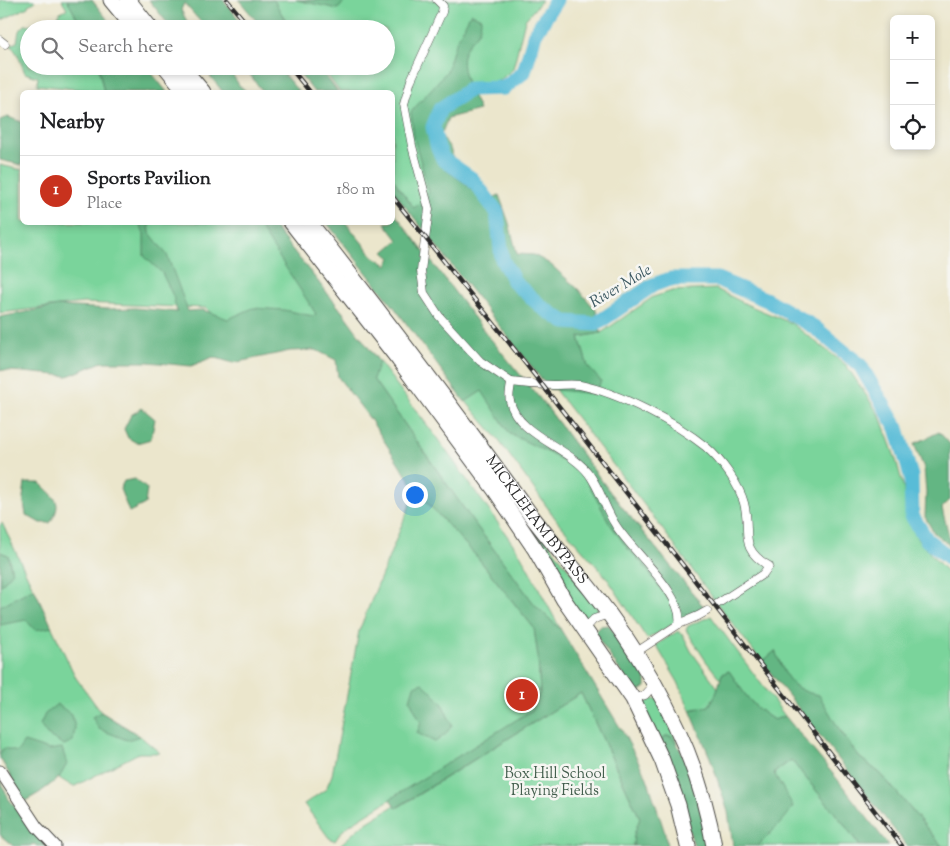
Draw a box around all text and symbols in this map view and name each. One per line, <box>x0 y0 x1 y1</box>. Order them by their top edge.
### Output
map controls <box>890 15 935 150</box>
button: + <box>890 15 935 60</box>
search box <box>20 20 395 75</box>
icon: search <box>38 34 66 62</box>
text: Search here <box>78 34 173 61</box>
button: − <box>890 60 935 105</box>
button: locate <box>890 105 935 150</box>
text: Nearby <box>40 108 105 138</box>
text: Sports Pavilion <box>87 166 211 193</box>
text: 1 <box>53 179 59 202</box>
text: 180 m <box>336 179 375 202</box>
text: Place <box>87 193 122 216</box>
water label: River Mole <box>586 259 656 315</box>
street label: MICKLEHAM BYPASS <box>480 451 593 589</box>
your location <box>402 482 428 508</box>
pin: 1 <box>506 676 538 714</box>
park label: Box Hill School Playing Fields <box>504 764 606 802</box>

